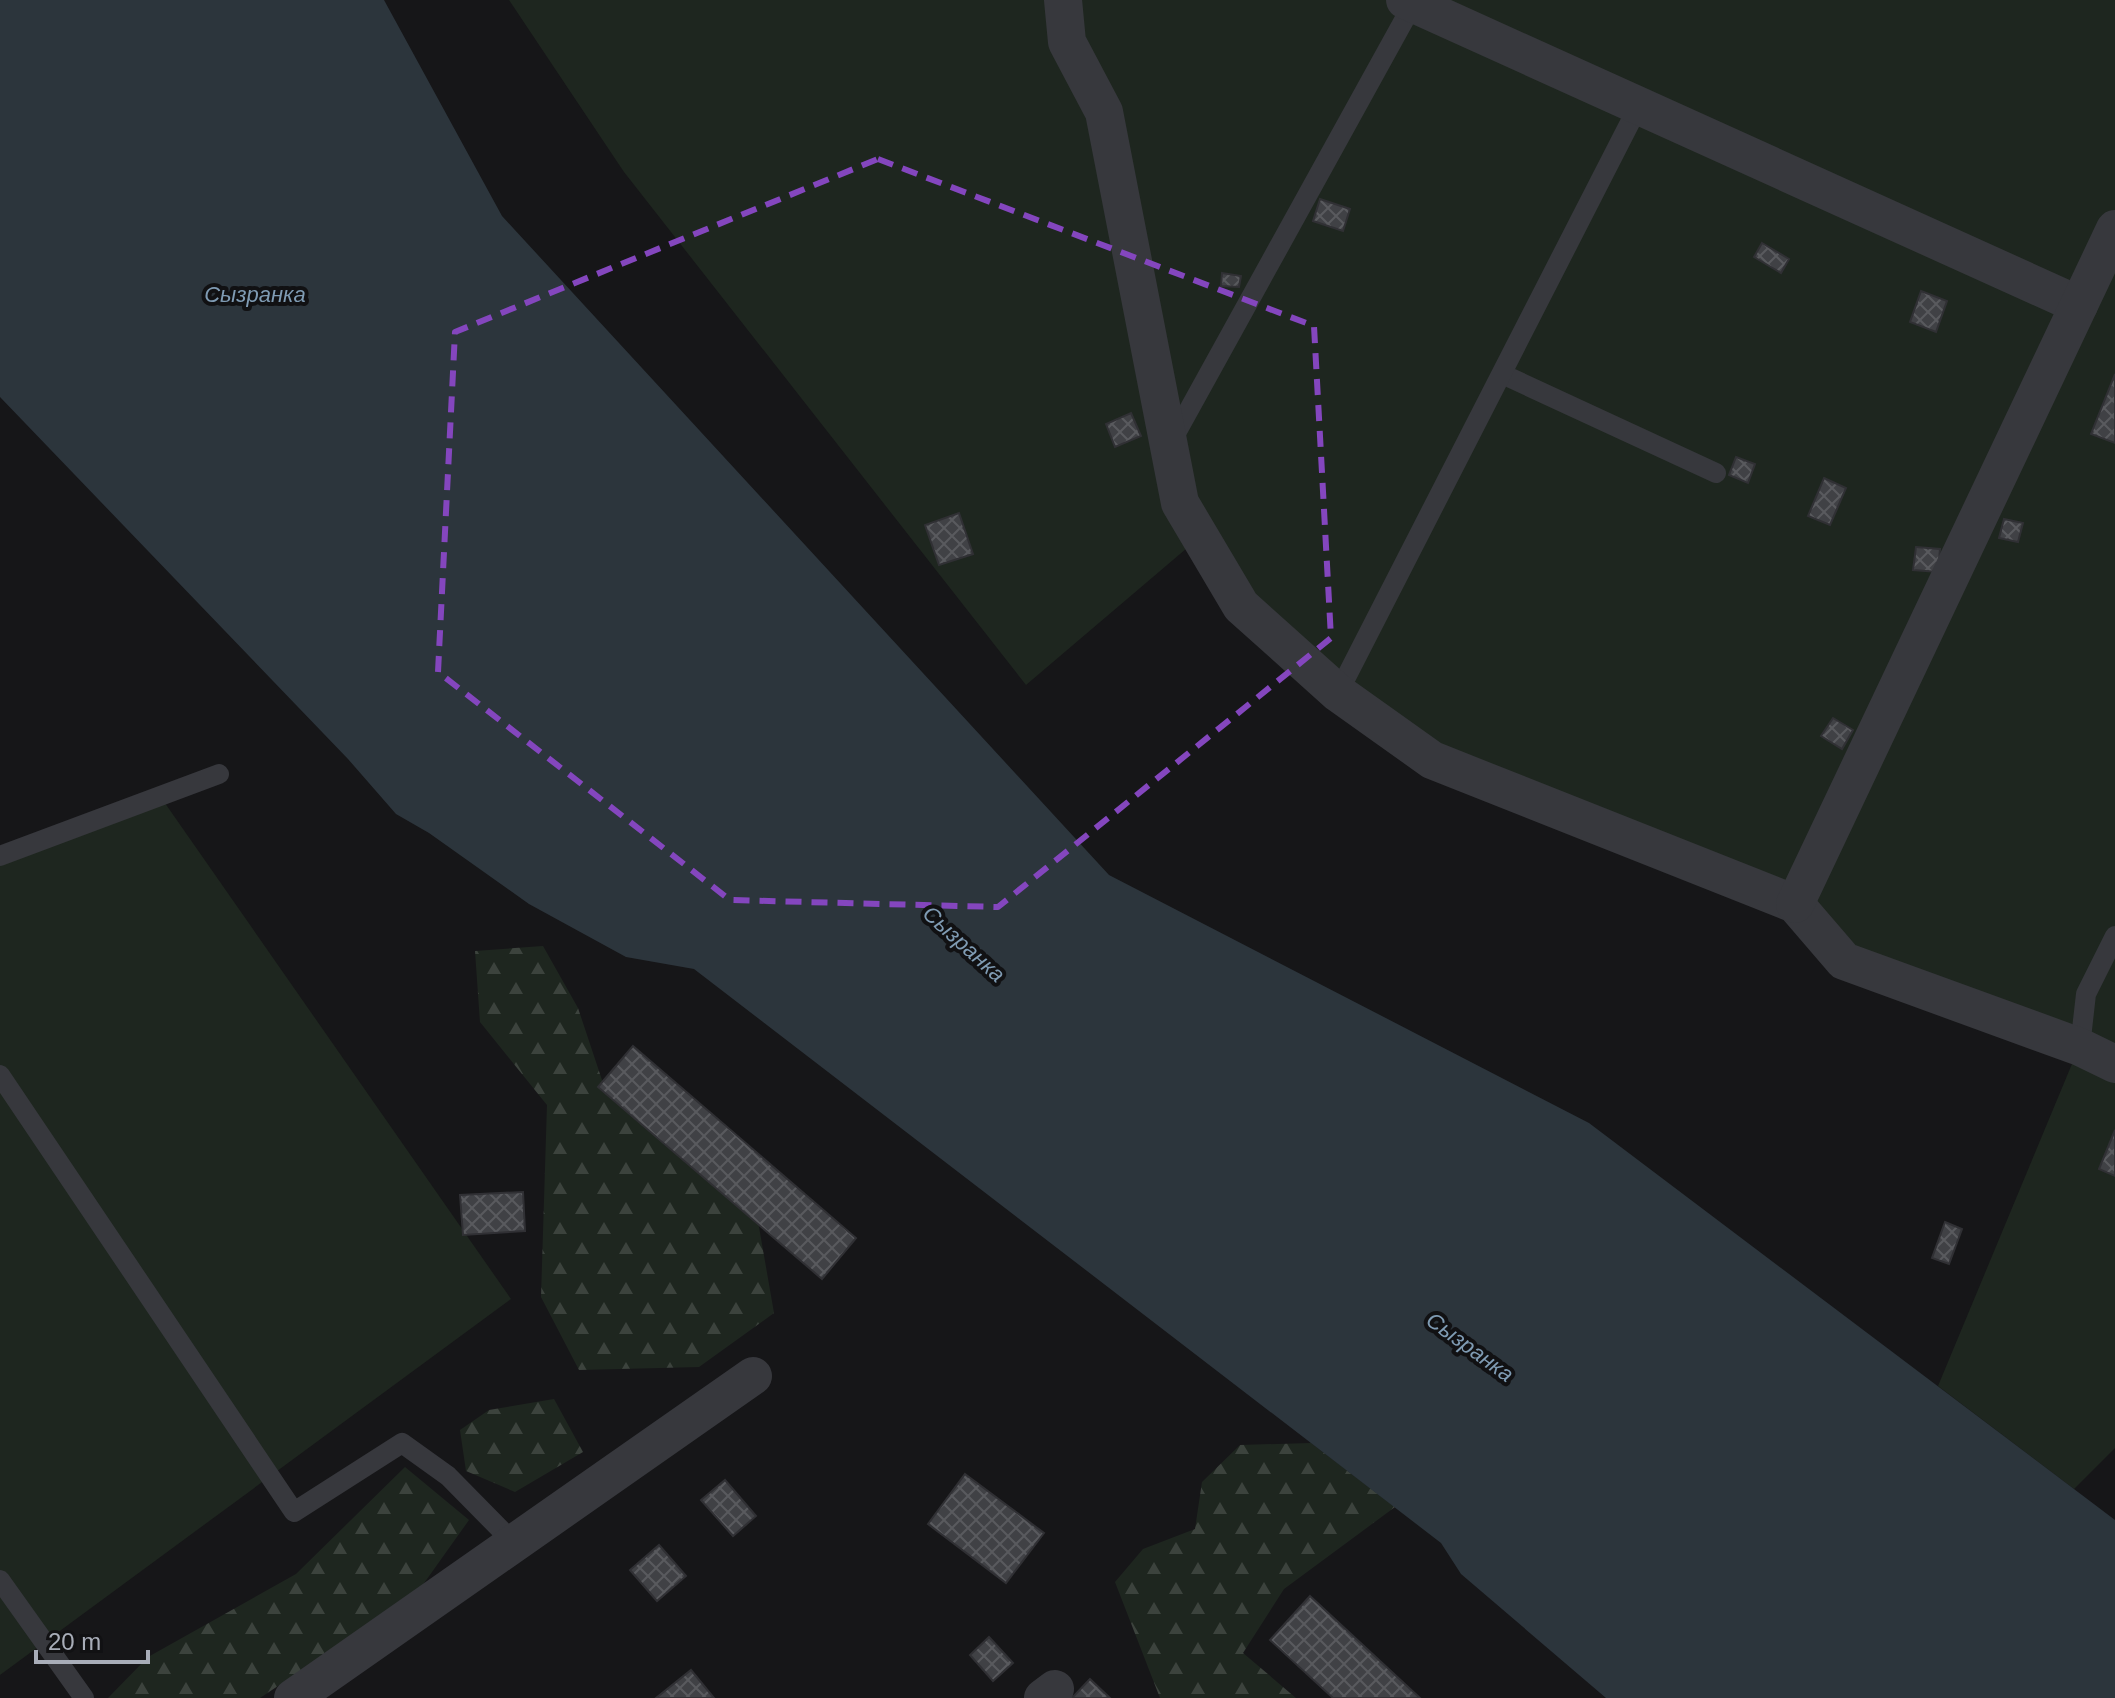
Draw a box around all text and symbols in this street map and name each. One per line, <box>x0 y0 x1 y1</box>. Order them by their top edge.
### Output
water label: Сызранка <box>204 282 306 307</box>
water label: Сызранка <box>918 901 1010 987</box>
water label: Сызранка <box>1422 1307 1518 1387</box>
scale bar <box>36 1614 148 1664</box>
text: 20 m <box>48 1628 101 1655</box>

